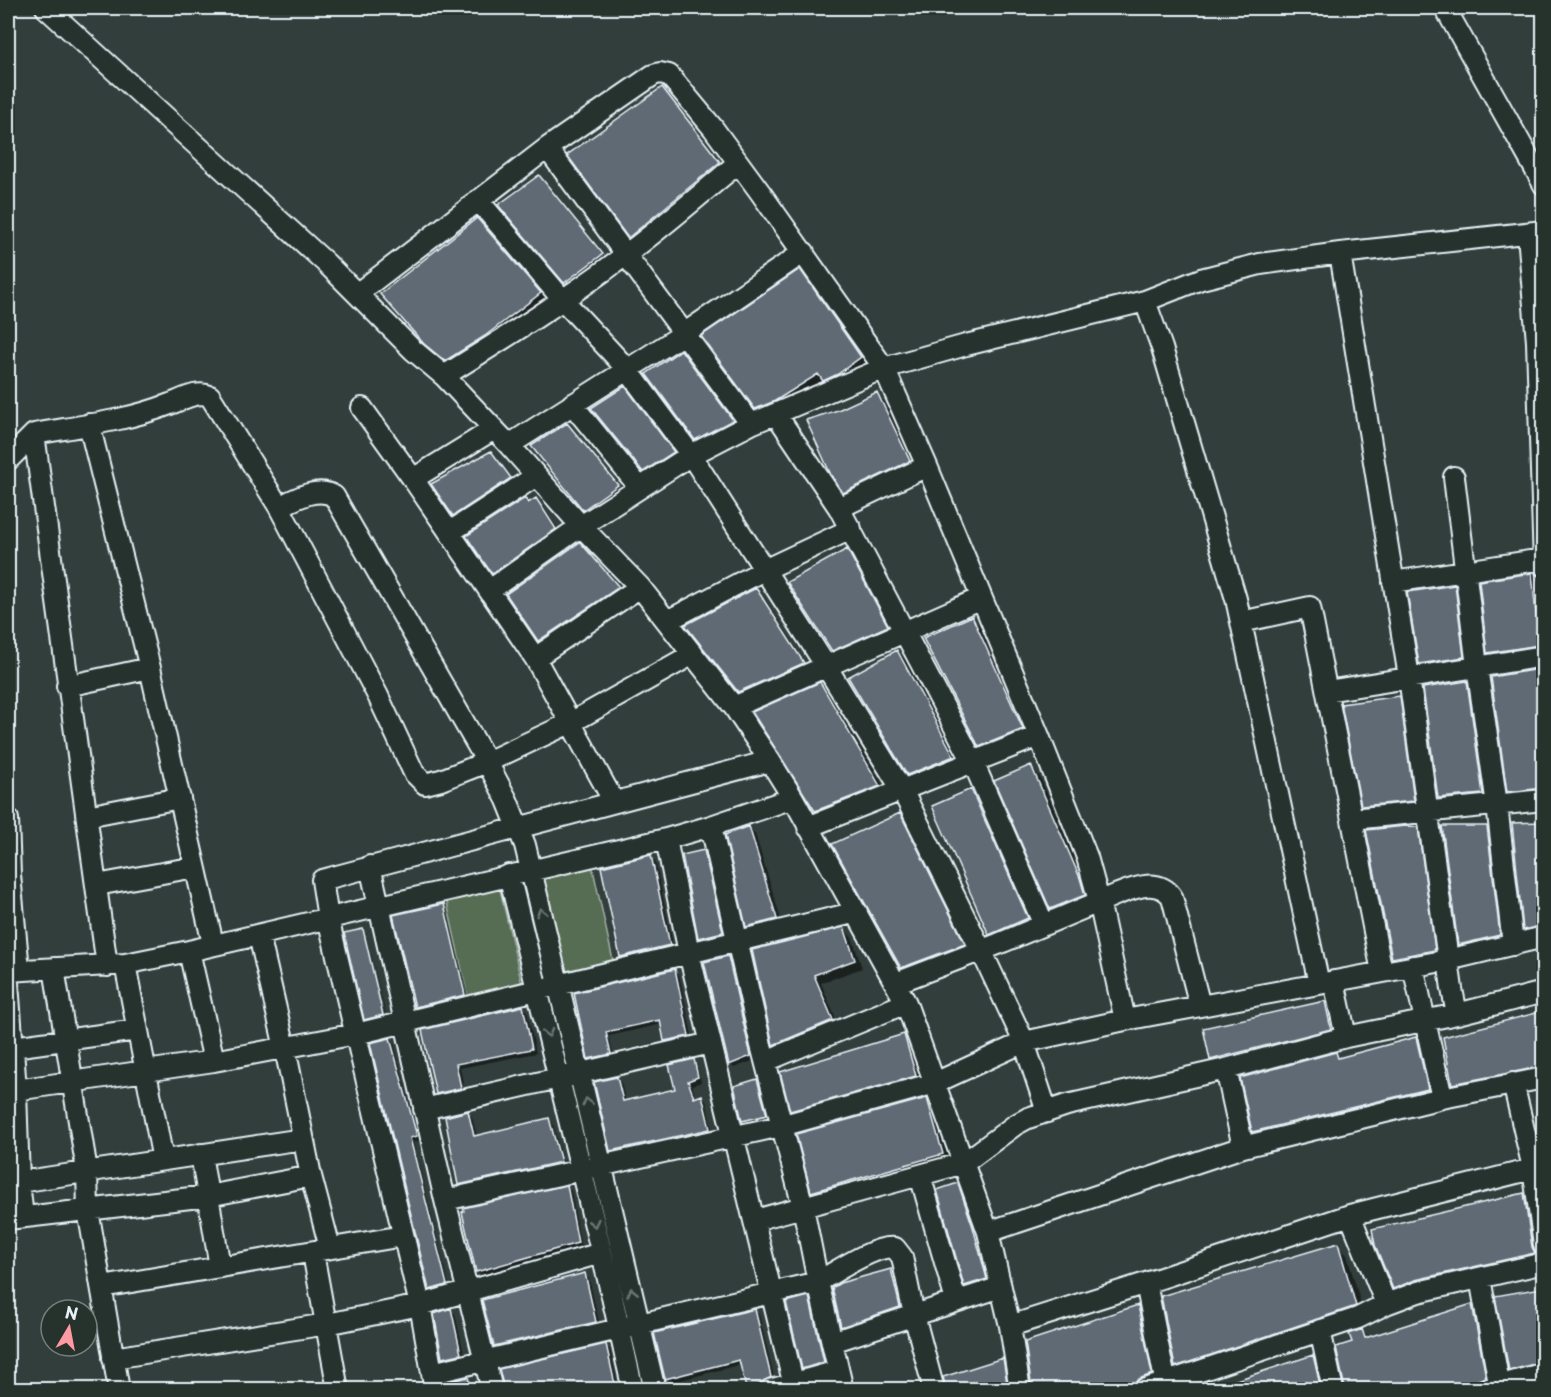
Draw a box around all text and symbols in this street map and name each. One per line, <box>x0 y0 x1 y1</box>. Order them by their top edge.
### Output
one-way arrow <box>535 908 548 918</box>
one-way arrow <box>540 1028 553 1038</box>
one-way arrow <box>582 1097 594 1108</box>
one-way arrow <box>586 1218 599 1228</box>
one-way arrow <box>626 1287 639 1297</box>
north arrow <box>39 1298 99 1358</box>
text: N <box>63 1299 80 1325</box>

